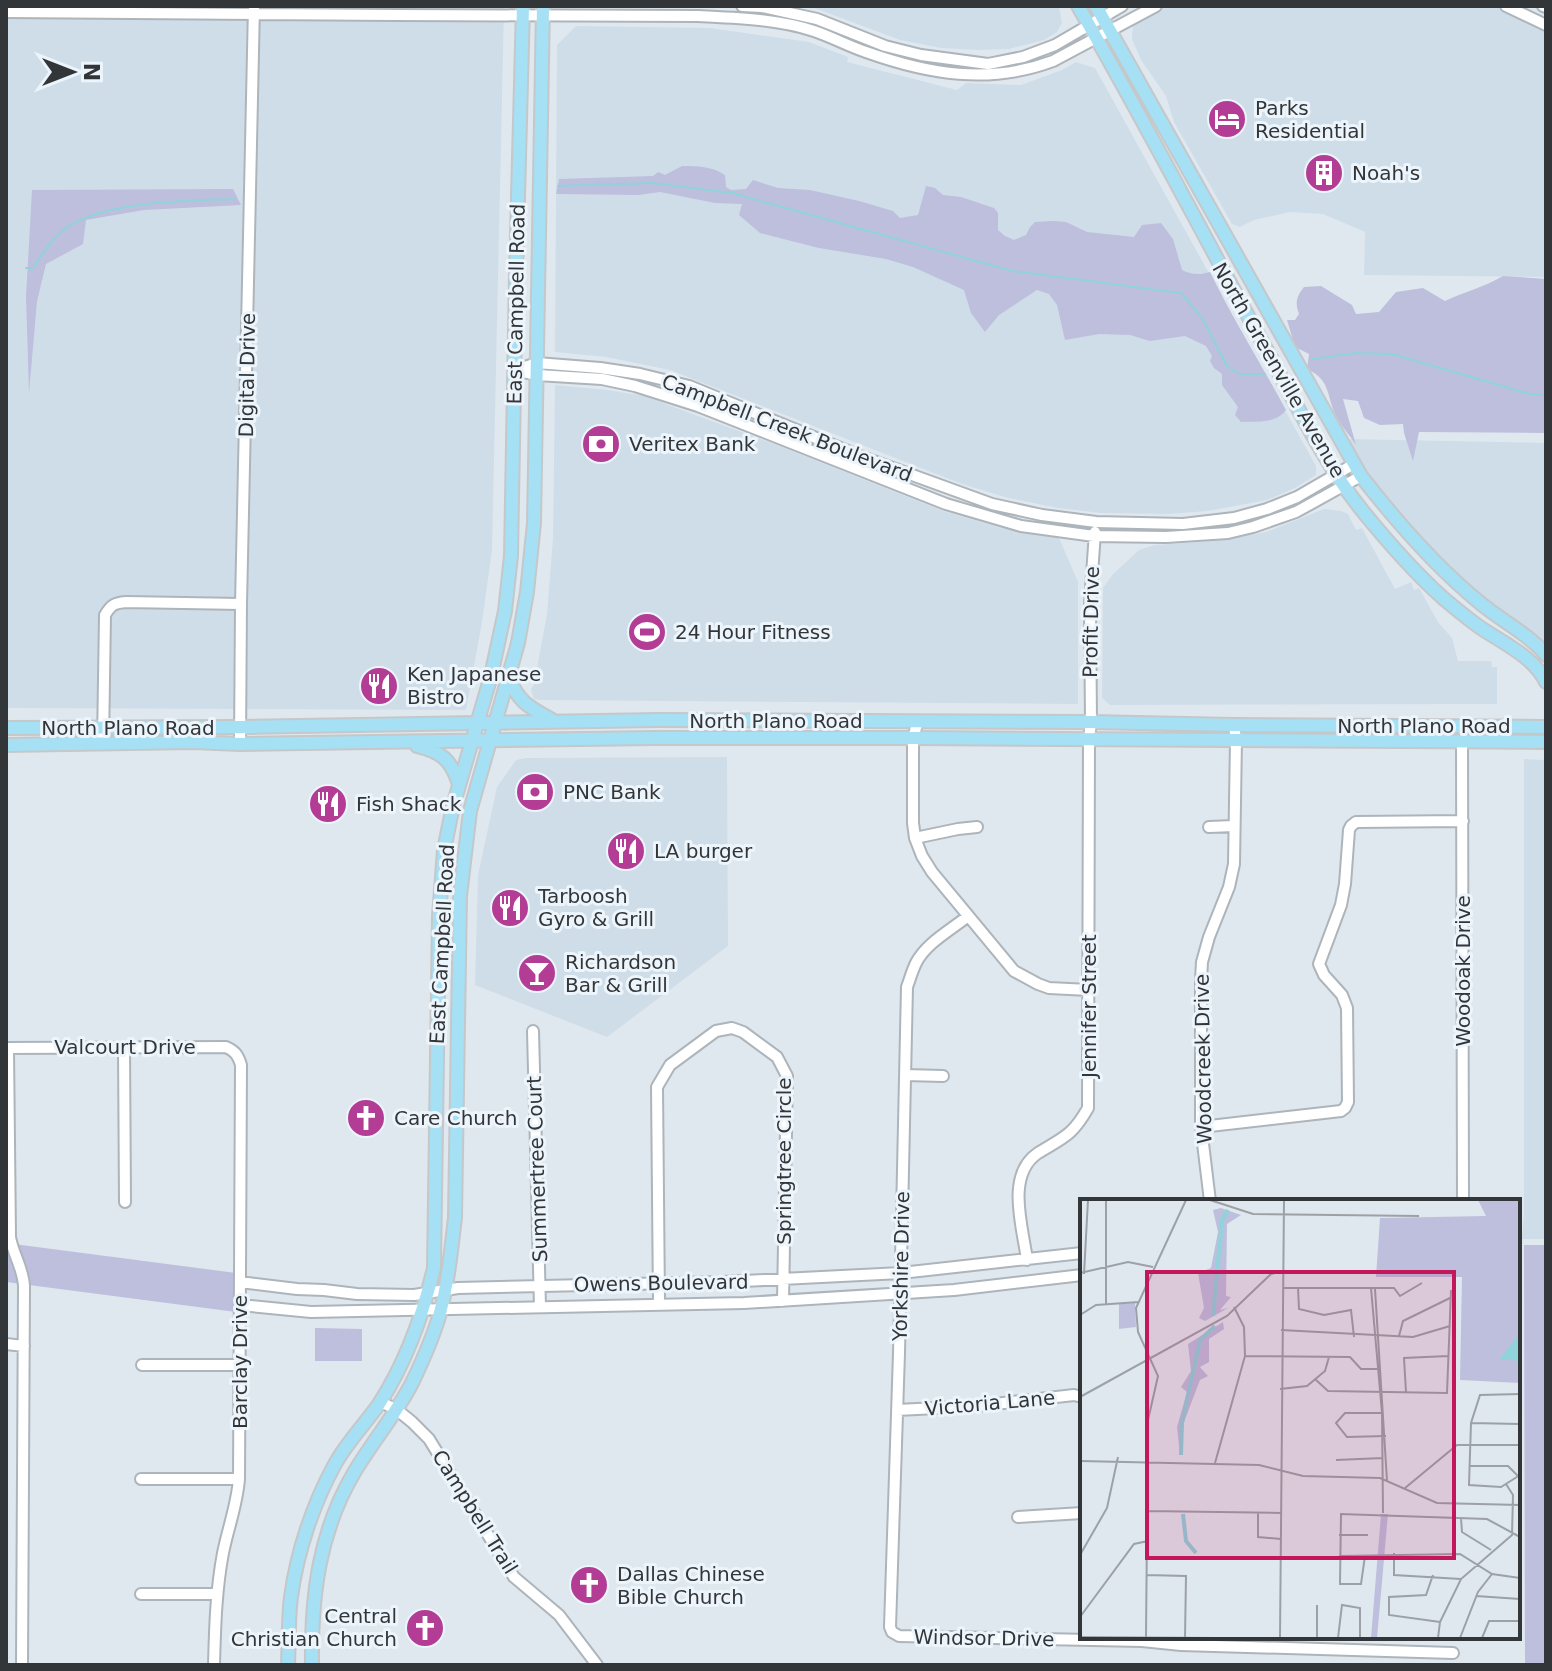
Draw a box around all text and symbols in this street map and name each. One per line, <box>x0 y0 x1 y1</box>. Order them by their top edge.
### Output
north arrow <box>32 32 112 112</box>
text: N <box>79 63 104 81</box>
place label: Parks Residential <box>1255 96 1365 143</box>
hotel icon: Parks Residential <box>1206 98 1248 140</box>
building icon: Noah's <box>1303 152 1345 194</box>
place label: Noah's <box>1352 161 1420 185</box>
street label: East Campbell Road <box>502 204 530 404</box>
street label: North Greenville Avenue <box>1208 258 1350 482</box>
street label: Digital Drive <box>234 313 260 437</box>
street label: Campbell Creek Boulevard <box>658 369 916 487</box>
bank icon: Veritex Bank <box>580 423 622 465</box>
place label: Veritex Bank <box>629 432 756 456</box>
street label: Profit Drive <box>1078 566 1104 678</box>
sports icon: 24 Hour Fitness <box>626 611 668 653</box>
place label: 24 Hour Fitness <box>675 620 831 644</box>
place label: Ken Japanese Bistro <box>407 662 541 709</box>
restaurant icon: Ken Japanese Bistro <box>358 665 400 707</box>
street label: North Plano Road <box>689 709 863 733</box>
street label: North Plano Road <box>1337 714 1511 738</box>
street label: North Plano Road <box>41 716 215 740</box>
bank icon: PNC Bank <box>514 771 556 813</box>
place label: PNC Bank <box>563 780 661 804</box>
restaurant icon: Fish Shack <box>307 783 349 825</box>
place label: Fish Shack <box>356 792 462 816</box>
restaurant icon: LA burger <box>605 830 647 872</box>
place label: LA burger <box>654 839 753 863</box>
street label: East Campbell Road <box>425 843 459 1045</box>
place label: Tarboosh Gyro & Grill <box>537 884 654 931</box>
restaurant icon: Tarboosh Gyro & Grill <box>489 887 531 929</box>
street label: Woodoak Drive <box>1451 895 1475 1047</box>
street label: Jennifer Street <box>1077 934 1101 1080</box>
place label: Richardson Bar & Grill <box>565 950 676 997</box>
bar icon: Richardson Bar & Grill <box>516 952 558 994</box>
street label: Woodcreek Drive <box>1190 974 1216 1144</box>
street label: Valcourt Drive <box>54 1035 196 1059</box>
street label: Summertree Court <box>522 1075 552 1263</box>
street label: Springtree Circle <box>772 1077 796 1245</box>
church icon: Care Church <box>345 1097 387 1139</box>
place label: Care Church <box>394 1106 517 1130</box>
street label: Yorkshire Drive <box>888 1191 914 1342</box>
inset map <box>1080 1199 1520 1639</box>
street label: Owens Boulevard <box>573 1269 749 1297</box>
street label: Barclay Drive <box>228 1295 252 1429</box>
street label: Victoria Lane <box>924 1385 1056 1421</box>
street label: Campbell Trail <box>427 1446 523 1578</box>
place label: Dallas Chinese Bible Church <box>617 1562 765 1609</box>
church icon: Dallas Chinese Bible Church <box>568 1564 610 1606</box>
place label: Central Christian Church <box>231 1604 397 1651</box>
church icon: Central Christian Church <box>404 1607 446 1649</box>
street label: Windsor Drive <box>913 1625 1055 1651</box>

